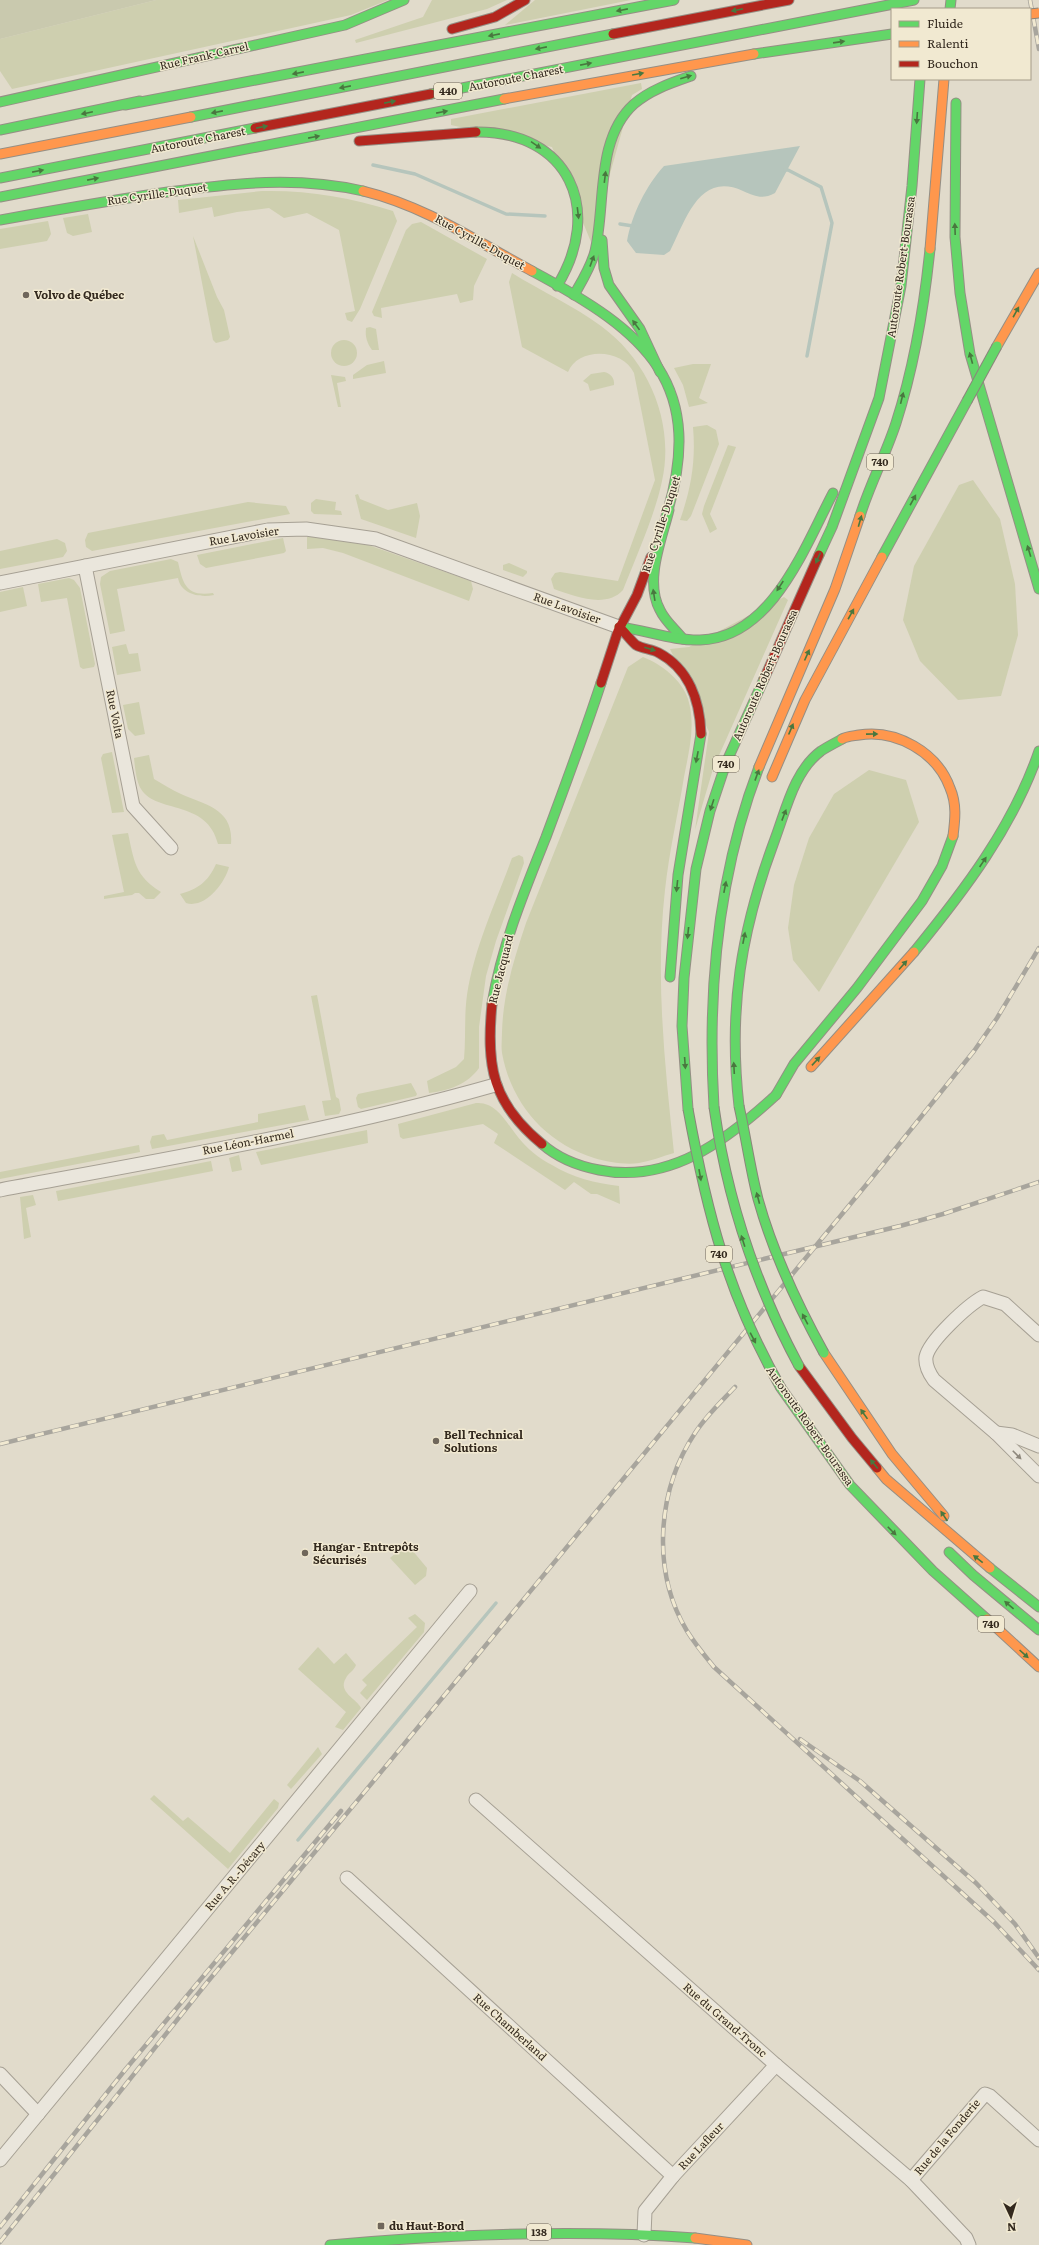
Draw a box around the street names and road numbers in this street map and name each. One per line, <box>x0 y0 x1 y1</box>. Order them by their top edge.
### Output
street label: Rue Frank-Carrel <box>158 37 250 73</box>
street label: Autoroute Charest <box>467 60 565 94</box>
road number: 440 <box>434 83 462 99</box>
street label: Autoroute Charest <box>149 122 247 156</box>
street label: Rue Cyrille-Duquet <box>106 178 208 208</box>
street label: Autoroute Robert-Bourassa <box>882 195 918 339</box>
street label: Rue Cyrille-Duquet <box>433 210 529 273</box>
road number: 740 <box>867 454 893 470</box>
street label: Rue Cyrille-Duquet <box>637 473 683 574</box>
street label: Rue Lavoisier <box>208 521 281 548</box>
street label: Rue Lavoisier <box>531 587 604 627</box>
street label: Autoroute Robert-Bourassa <box>728 606 800 743</box>
street label: Rue Volta <box>103 688 129 740</box>
road number: 740 <box>713 756 739 772</box>
street label: Rue Jacquard <box>484 932 516 1005</box>
street label: Rue Léon-Harmel <box>201 1124 295 1158</box>
road number: 740 <box>706 1246 732 1262</box>
street label: Autoroute Robert-Bourassa <box>763 1362 858 1488</box>
road number: 740 <box>978 1616 1004 1632</box>
street label: Rue A.R.-Décary <box>200 1837 269 1914</box>
street label: Rue du Grand-Tronc <box>680 1978 771 2061</box>
street label: Rue Chamberland <box>470 1989 551 2064</box>
street label: Rue de la Fonderie <box>909 2094 983 2178</box>
street label: Rue Lafleur <box>674 2117 727 2173</box>
road number: 138 <box>527 2224 551 2240</box>

